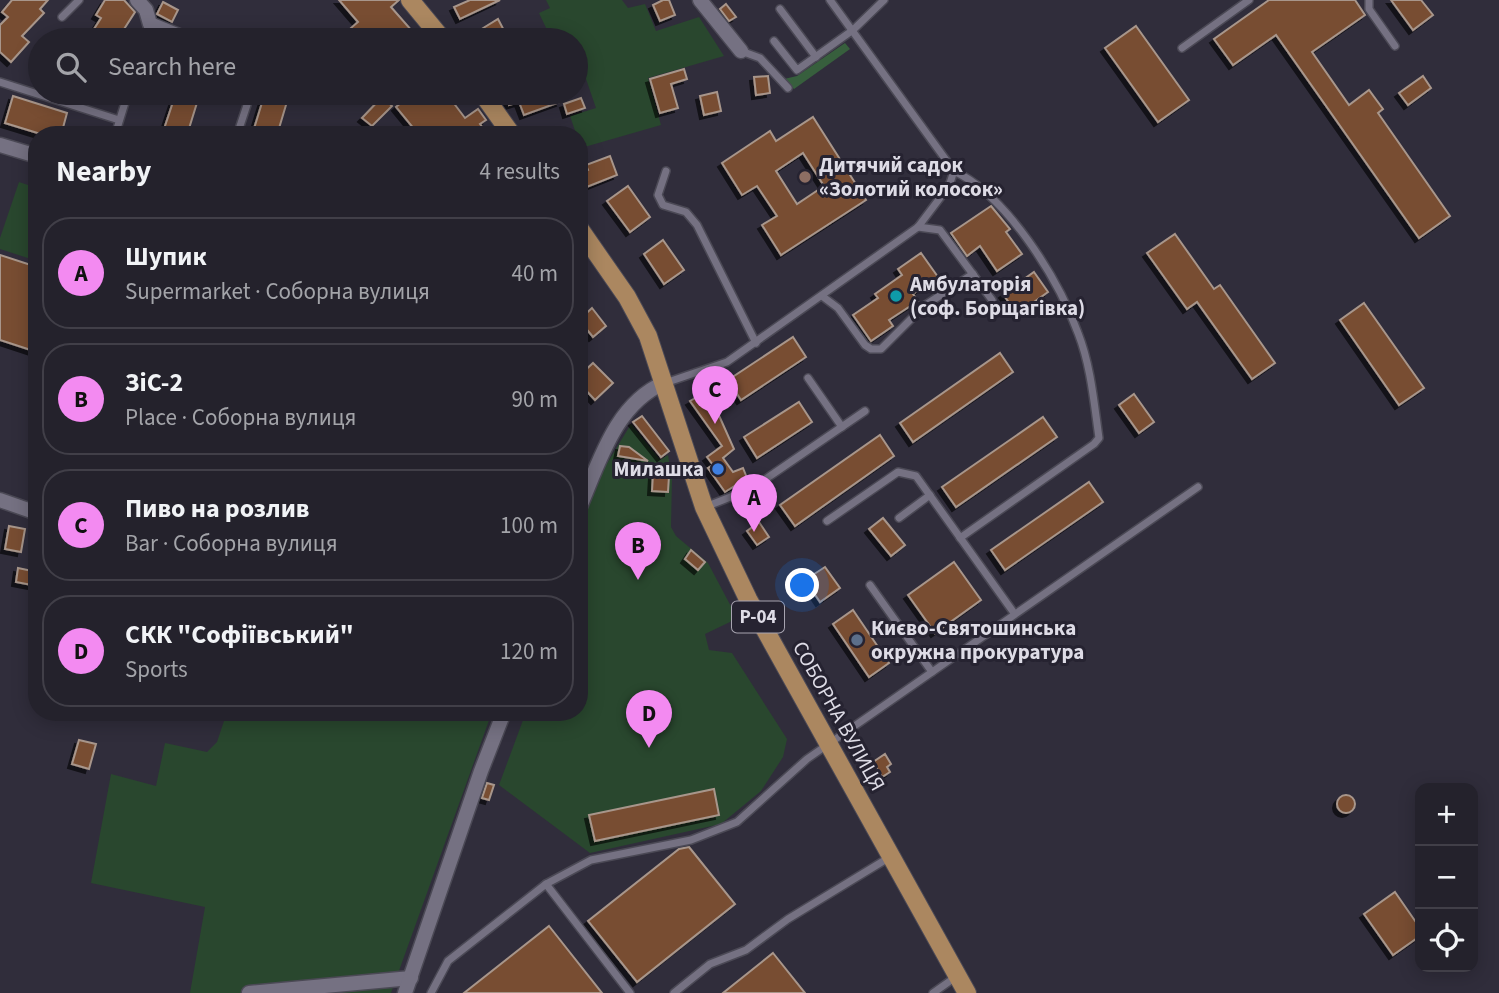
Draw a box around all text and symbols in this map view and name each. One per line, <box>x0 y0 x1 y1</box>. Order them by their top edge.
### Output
search box <box>28 28 588 105</box>
icon: search <box>52 48 90 86</box>
text: Search here <box>108 48 236 85</box>
text: Nearby <box>56 150 151 193</box>
place label: Дитячий садок «Золотий колосок» <box>819 150 1003 204</box>
text: 4 results <box>480 155 560 188</box>
marker: Дитячий садок «Золотий колосок» <box>797 169 813 185</box>
text: Шупик <box>125 238 207 275</box>
text: A <box>74 257 88 290</box>
text: 40 m <box>511 257 558 290</box>
place label: Амбулаторія (соф. Борщагівка) <box>909 269 1085 323</box>
text: Supermarket · Соборна вулиця <box>125 275 430 308</box>
marker: Амбулаторія (соф. Борщагівка) <box>888 288 904 304</box>
text: ЗіС-2 <box>125 364 183 401</box>
pin: C <box>692 366 738 424</box>
text: B <box>74 383 88 416</box>
text: 90 m <box>511 383 558 416</box>
text: Place · Соборна вулиця <box>125 401 356 434</box>
place label: Милашка <box>613 454 704 484</box>
marker: Милашка <box>710 461 726 477</box>
pin: A <box>731 474 777 532</box>
text: Пиво на розлив <box>125 490 310 527</box>
text: C <box>74 509 88 542</box>
text: 100 m <box>500 509 558 542</box>
pin: B <box>615 522 661 580</box>
text: Bar · Соборна вулиця <box>125 527 338 560</box>
your location <box>785 568 819 602</box>
road number: Р-04 <box>732 602 784 632</box>
place label: Києво-Святошинська окружна прокуратура <box>871 613 1084 667</box>
text: СКК "Софіївський" <box>125 616 354 653</box>
marker: Києво-Святошинська окружна прокуратура <box>849 632 865 648</box>
text: D <box>74 635 88 668</box>
text: 120 m <box>500 635 558 668</box>
street label: СОБОРНА ВУЛИЦЯ <box>785 636 893 796</box>
text: Sports <box>125 653 188 686</box>
pin: D <box>626 690 672 748</box>
map controls <box>1415 783 1478 972</box>
button: + <box>1415 783 1478 846</box>
button: − <box>1415 846 1478 909</box>
button: locate <box>1415 909 1478 972</box>

